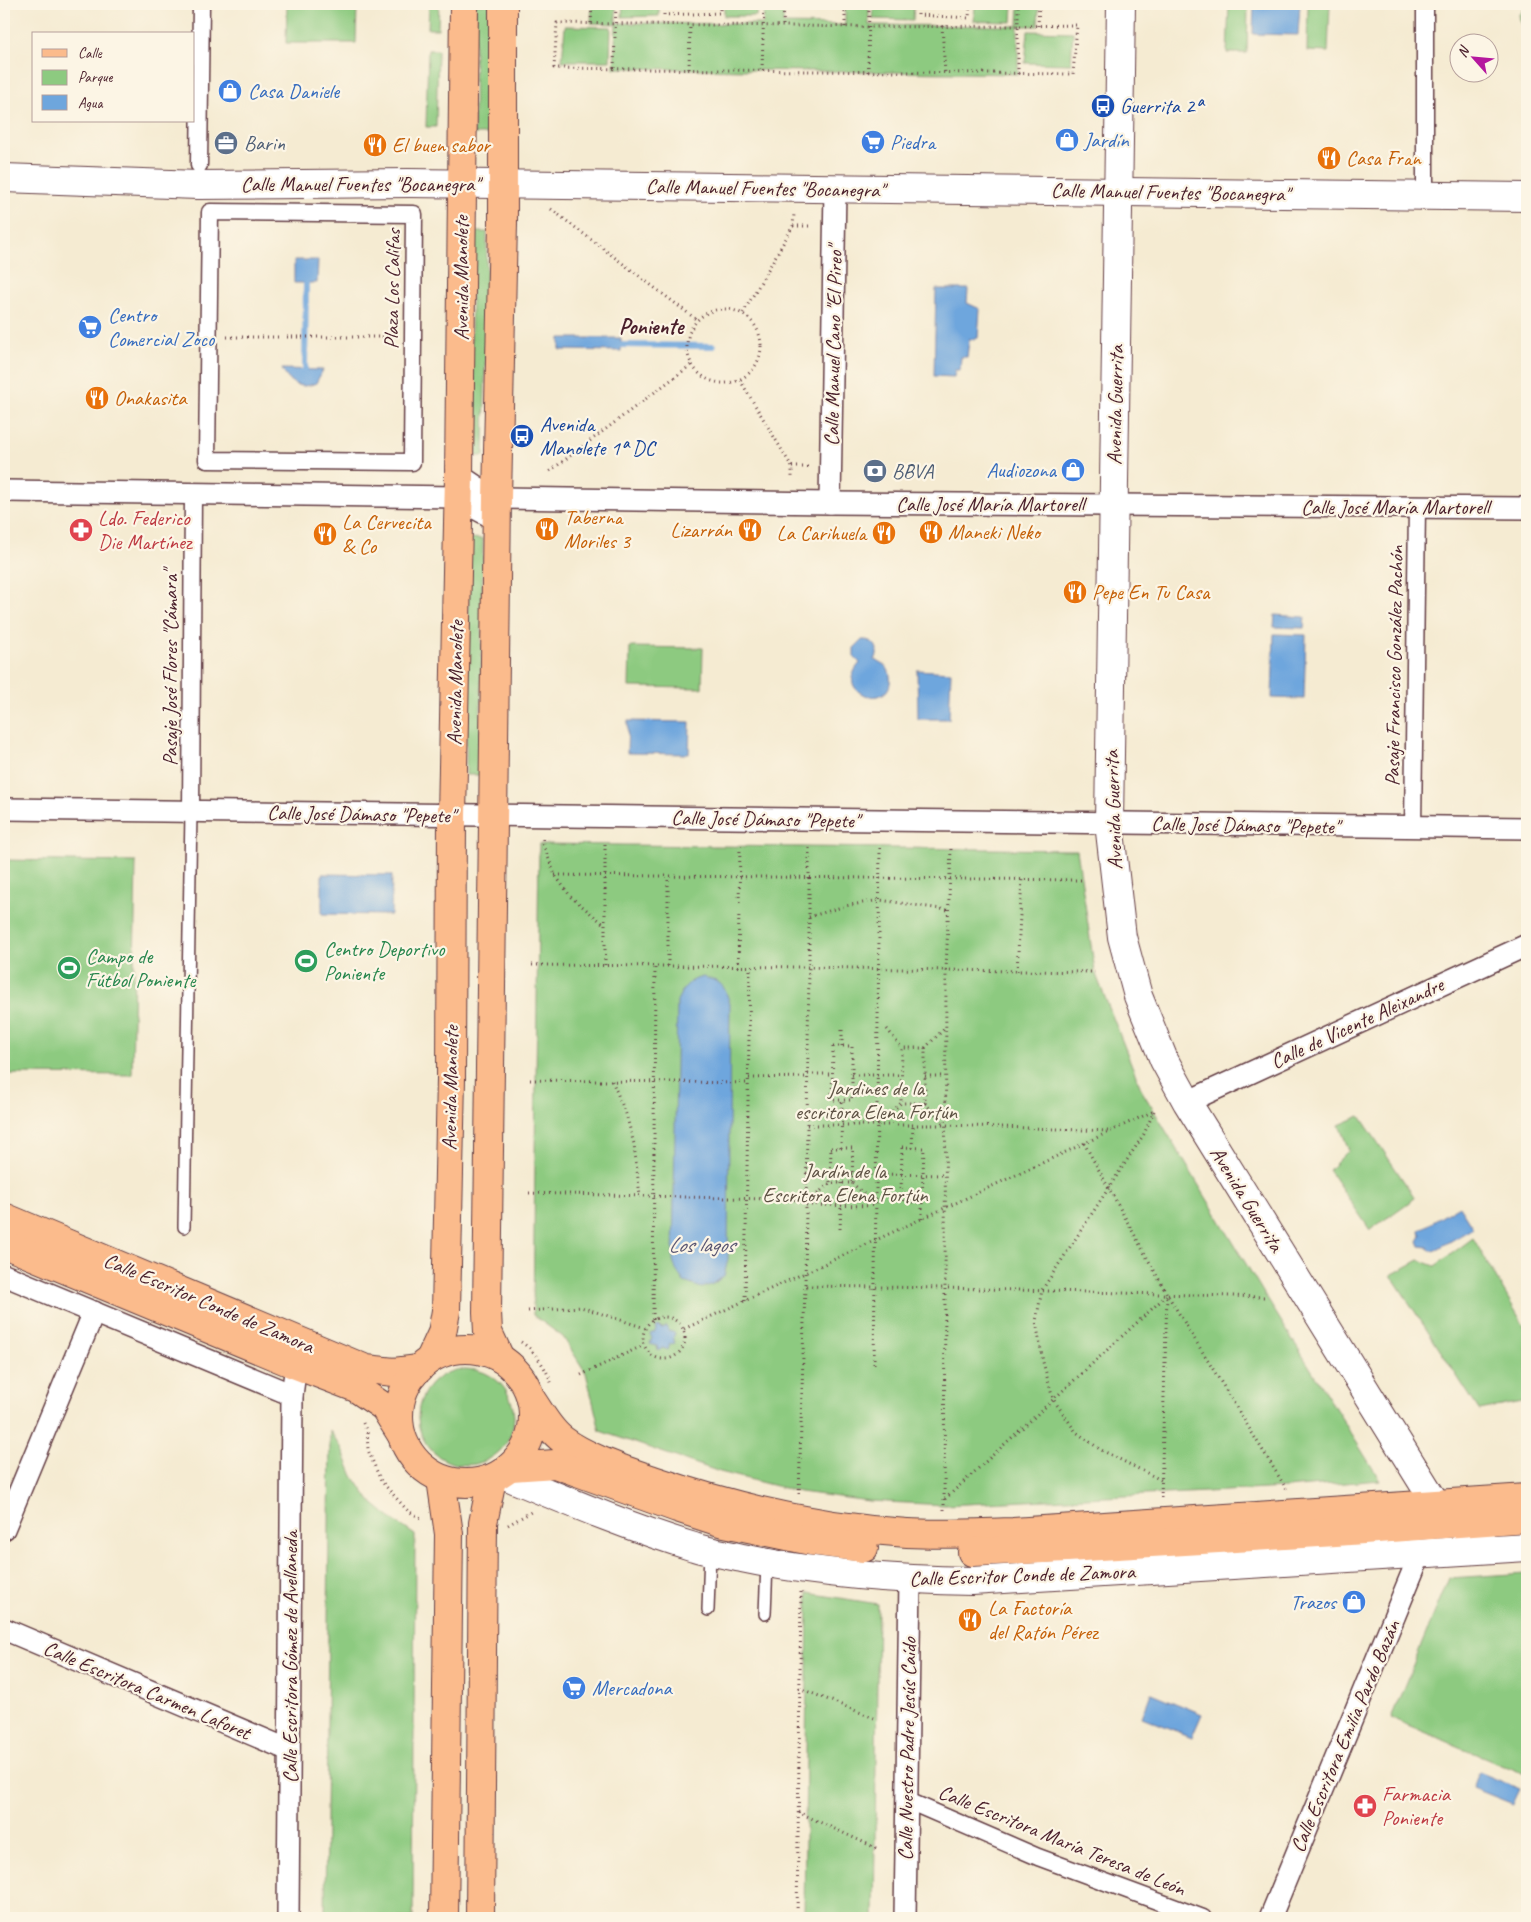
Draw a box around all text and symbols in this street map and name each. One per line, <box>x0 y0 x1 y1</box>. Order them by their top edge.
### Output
legend <box>32 32 195 122</box>
north arrow <box>1448 32 1498 82</box>
text: N <box>1453 43 1473 60</box>
text: Calle <box>78 44 103 63</box>
text: Parque <box>78 68 114 87</box>
shop icon: Casa Daniele <box>217 78 243 104</box>
place label: Casa Daniele <box>248 78 340 104</box>
bus stop icon: Guerrita 2ª <box>1090 93 1116 119</box>
place label: Guerrita 2ª <box>1120 93 1206 119</box>
text: Agua <box>78 94 103 113</box>
shop icon: Jardín <box>1054 127 1080 153</box>
place label: Jardín <box>1083 127 1129 153</box>
supermarket icon: Piedra <box>860 129 886 155</box>
place label: Piedra <box>890 129 938 155</box>
office icon: Barin <box>213 130 239 156</box>
place label: Barin <box>244 130 286 156</box>
restaurant icon: El buen sabor <box>362 132 388 158</box>
place label: El buen sabor <box>392 132 491 158</box>
restaurant icon: Casa Fran <box>1316 145 1342 171</box>
place label: Casa Fran <box>1346 145 1422 171</box>
street label: Calle Manuel Fuentes "Bocanegra" <box>241 171 483 197</box>
street label: Calle Manuel Fuentes "Bocanegra" <box>646 173 888 203</box>
street label: Calle Manuel Fuentes "Bocanegra" <box>1051 177 1293 207</box>
street label: Avenida Manolete <box>448 213 474 340</box>
street label: Plaza Los Califas <box>378 227 406 349</box>
street label: Calle Manuel Cano "El Pireo" <box>818 242 848 446</box>
place label: Centro Comercial Zoco <box>108 302 216 352</box>
district label: Poniente <box>619 313 686 341</box>
supermarket icon: Centro Comercial Zoco <box>77 314 103 340</box>
street label: Avenida Guerrita <box>1101 343 1129 465</box>
restaurant icon: Onakasita <box>84 385 110 411</box>
place label: Onakasita <box>114 385 188 411</box>
place label: Avenida Manolete 1ª DC <box>540 411 657 461</box>
bus stop icon: Avenida Manolete 1ª DC <box>509 423 535 449</box>
place label: Audiozona <box>986 457 1058 483</box>
shop icon: Audiozona <box>1060 457 1086 483</box>
bank icon: BBVA <box>862 458 888 484</box>
place label: BBVA <box>892 458 935 484</box>
street label: Calle José María Martorell <box>896 491 1088 517</box>
street label: Calle José María Martorell <box>1301 494 1493 520</box>
place label: Taberna Moriles 3 <box>564 504 632 554</box>
place label: Ldo. Federico Die Martínez <box>98 505 194 555</box>
place label: La Cervecita & Co <box>342 509 432 559</box>
restaurant icon: Taberna Moriles 3 <box>534 516 560 542</box>
pharmacy icon: Ldo. Federico Die Martínez <box>68 517 94 543</box>
place label: Lizarrán <box>670 517 733 543</box>
restaurant icon: Lizarrán <box>737 517 763 543</box>
restaurant icon: Maneki Neko <box>918 519 944 545</box>
place label: Maneki Neko <box>948 519 1043 545</box>
place label: La Carihuela <box>776 520 868 546</box>
restaurant icon: La Carihuela <box>871 520 897 546</box>
restaurant icon: La Cervecita & Co <box>312 521 338 547</box>
street label: Pasaje Francisco González Pachón <box>1379 545 1409 786</box>
street label: Pasaje José Flores "Cámara" <box>157 566 183 766</box>
restaurant icon: Pepe En Tu Casa <box>1062 579 1088 605</box>
place label: Pepe En Tu Casa <box>1092 579 1211 605</box>
street label: Avenida Manolete <box>441 618 469 746</box>
street label: Avenida Guerrita <box>1098 748 1128 870</box>
street label: Calle José Dámaso "Pepete" <box>267 799 459 829</box>
street label: Calle José Dámaso "Pepete" <box>671 804 863 834</box>
street label: Calle José Dámaso "Pepete" <box>1151 810 1343 840</box>
place label: Centro Deportivo Poniente <box>324 936 446 986</box>
place label: Campo de Fútbol Poniente <box>86 943 197 993</box>
sports icon: Centro Deportivo Poniente <box>293 948 319 974</box>
sports icon: Campo de Fútbol Poniente <box>56 955 82 981</box>
street label: Calle de Vicente Aleixandre <box>1266 971 1450 1074</box>
street label: Avenida Manolete <box>436 1023 464 1151</box>
park label: Jardines de la escritora Elena Fortún <box>795 1075 957 1125</box>
street label: Avenida Guerrita <box>1204 1141 1291 1258</box>
park label: Jardín de la Escritora Elena Fortún <box>762 1158 928 1208</box>
water label: Los lagos <box>668 1231 738 1259</box>
street label: Calle Escritor Conde de Zamora <box>100 1247 320 1360</box>
street label: Calle Escritora Gómez de Avellaneda <box>277 1528 303 1783</box>
street label: Calle Escritor Conde de Zamora <box>909 1558 1137 1592</box>
place label: Trazos <box>1290 1589 1338 1615</box>
shop icon: Trazos <box>1341 1589 1367 1615</box>
place label: La Factoría del Ratón Pérez <box>988 1595 1100 1645</box>
restaurant icon: La Factoría del Ratón Pérez <box>957 1607 983 1633</box>
street label: Calle Escritora Emilia Pardo Bazán <box>1284 1615 1406 1856</box>
street label: Calle Escritora Carmen Laforet <box>40 1635 256 1746</box>
street label: Calle Nuestro Padre Jesús Caído <box>892 1636 922 1861</box>
supermarket icon: Mercadona <box>561 1675 587 1701</box>
place label: Mercadona <box>592 1675 673 1701</box>
street label: Calle Escritora María Teresa de León <box>935 1778 1190 1902</box>
place label: Farmacia Poniente <box>1382 1781 1452 1831</box>
pharmacy icon: Farmacia Poniente <box>1352 1793 1378 1819</box>

